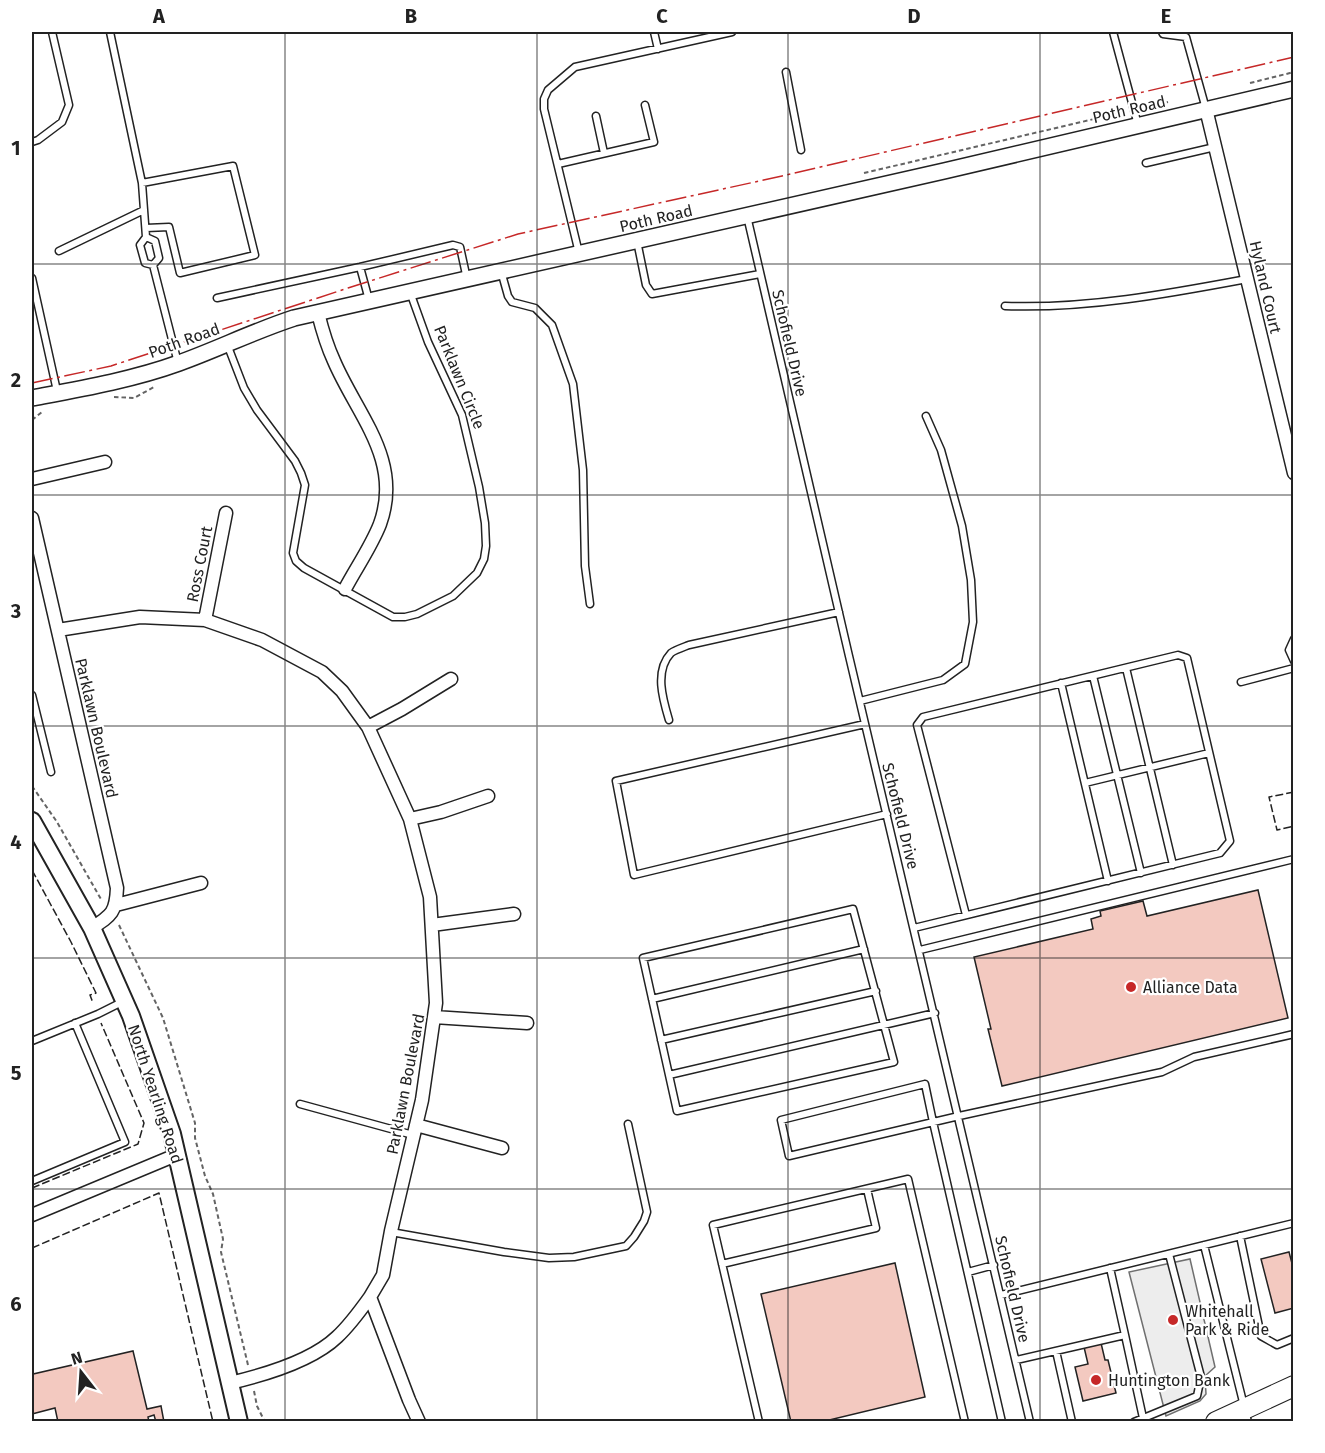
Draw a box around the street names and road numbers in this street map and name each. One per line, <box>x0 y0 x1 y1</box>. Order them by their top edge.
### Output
street label: Poth Road <box>1091 92 1168 127</box>
street label: Poth Road <box>618 201 695 236</box>
street label: Hyland Court <box>1246 239 1285 336</box>
street label: Schofield Drive <box>768 288 811 398</box>
street label: Poth Road <box>146 319 222 362</box>
street label: Parklawn Circle <box>430 323 489 432</box>
street label: Ross Court <box>183 524 216 604</box>
street label: Parklawn Boulevard <box>71 656 122 800</box>
street label: Schofield Drive <box>878 761 923 871</box>
street label: Parklawn Boulevard <box>383 1012 428 1156</box>
street label: North Yearling Road <box>124 1022 187 1166</box>
street label: Schofield Drive <box>991 1234 1034 1344</box>

